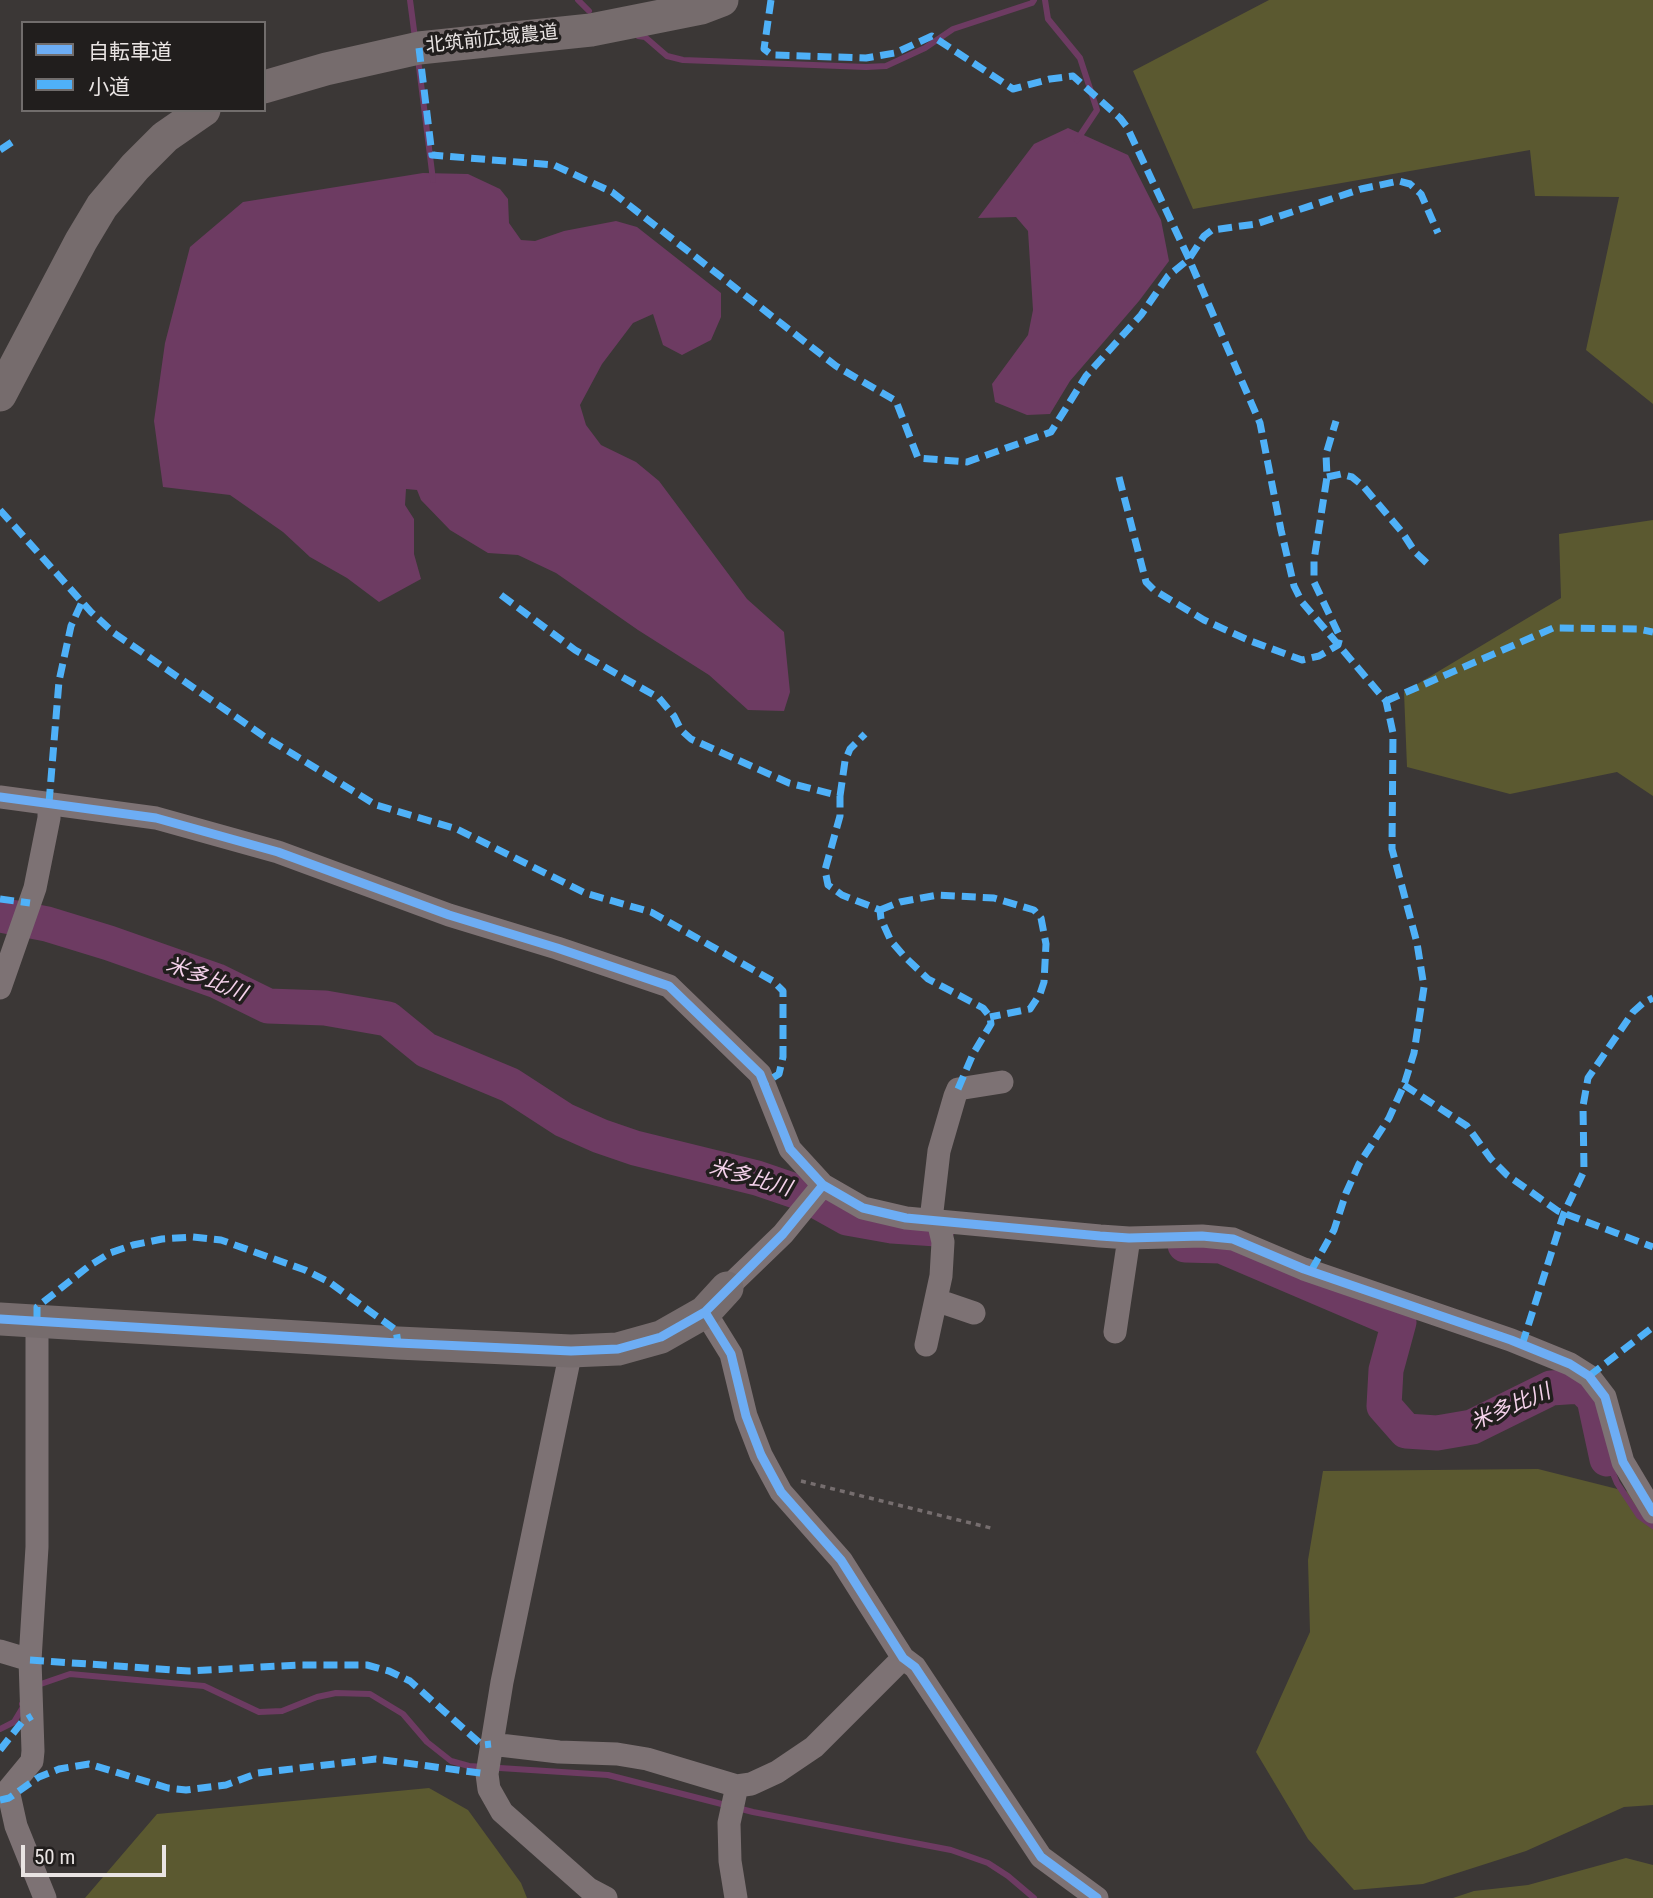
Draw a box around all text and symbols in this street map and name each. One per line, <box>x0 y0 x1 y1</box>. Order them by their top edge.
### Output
legend <box>21 21 266 112</box>
street label: 北筑前広域農道 <box>425 22 559 58</box>
text: 自転車道 <box>88 40 172 64</box>
text: 小道 <box>88 75 130 99</box>
water label: 米多比川 <box>162 953 250 1007</box>
water label: 米多比川 <box>706 1155 794 1203</box>
water label: 米多比川 <box>1467 1380 1555 1436</box>
scale bar <box>24 1832 170 1876</box>
text: 50 m <box>34 1845 75 1869</box>

